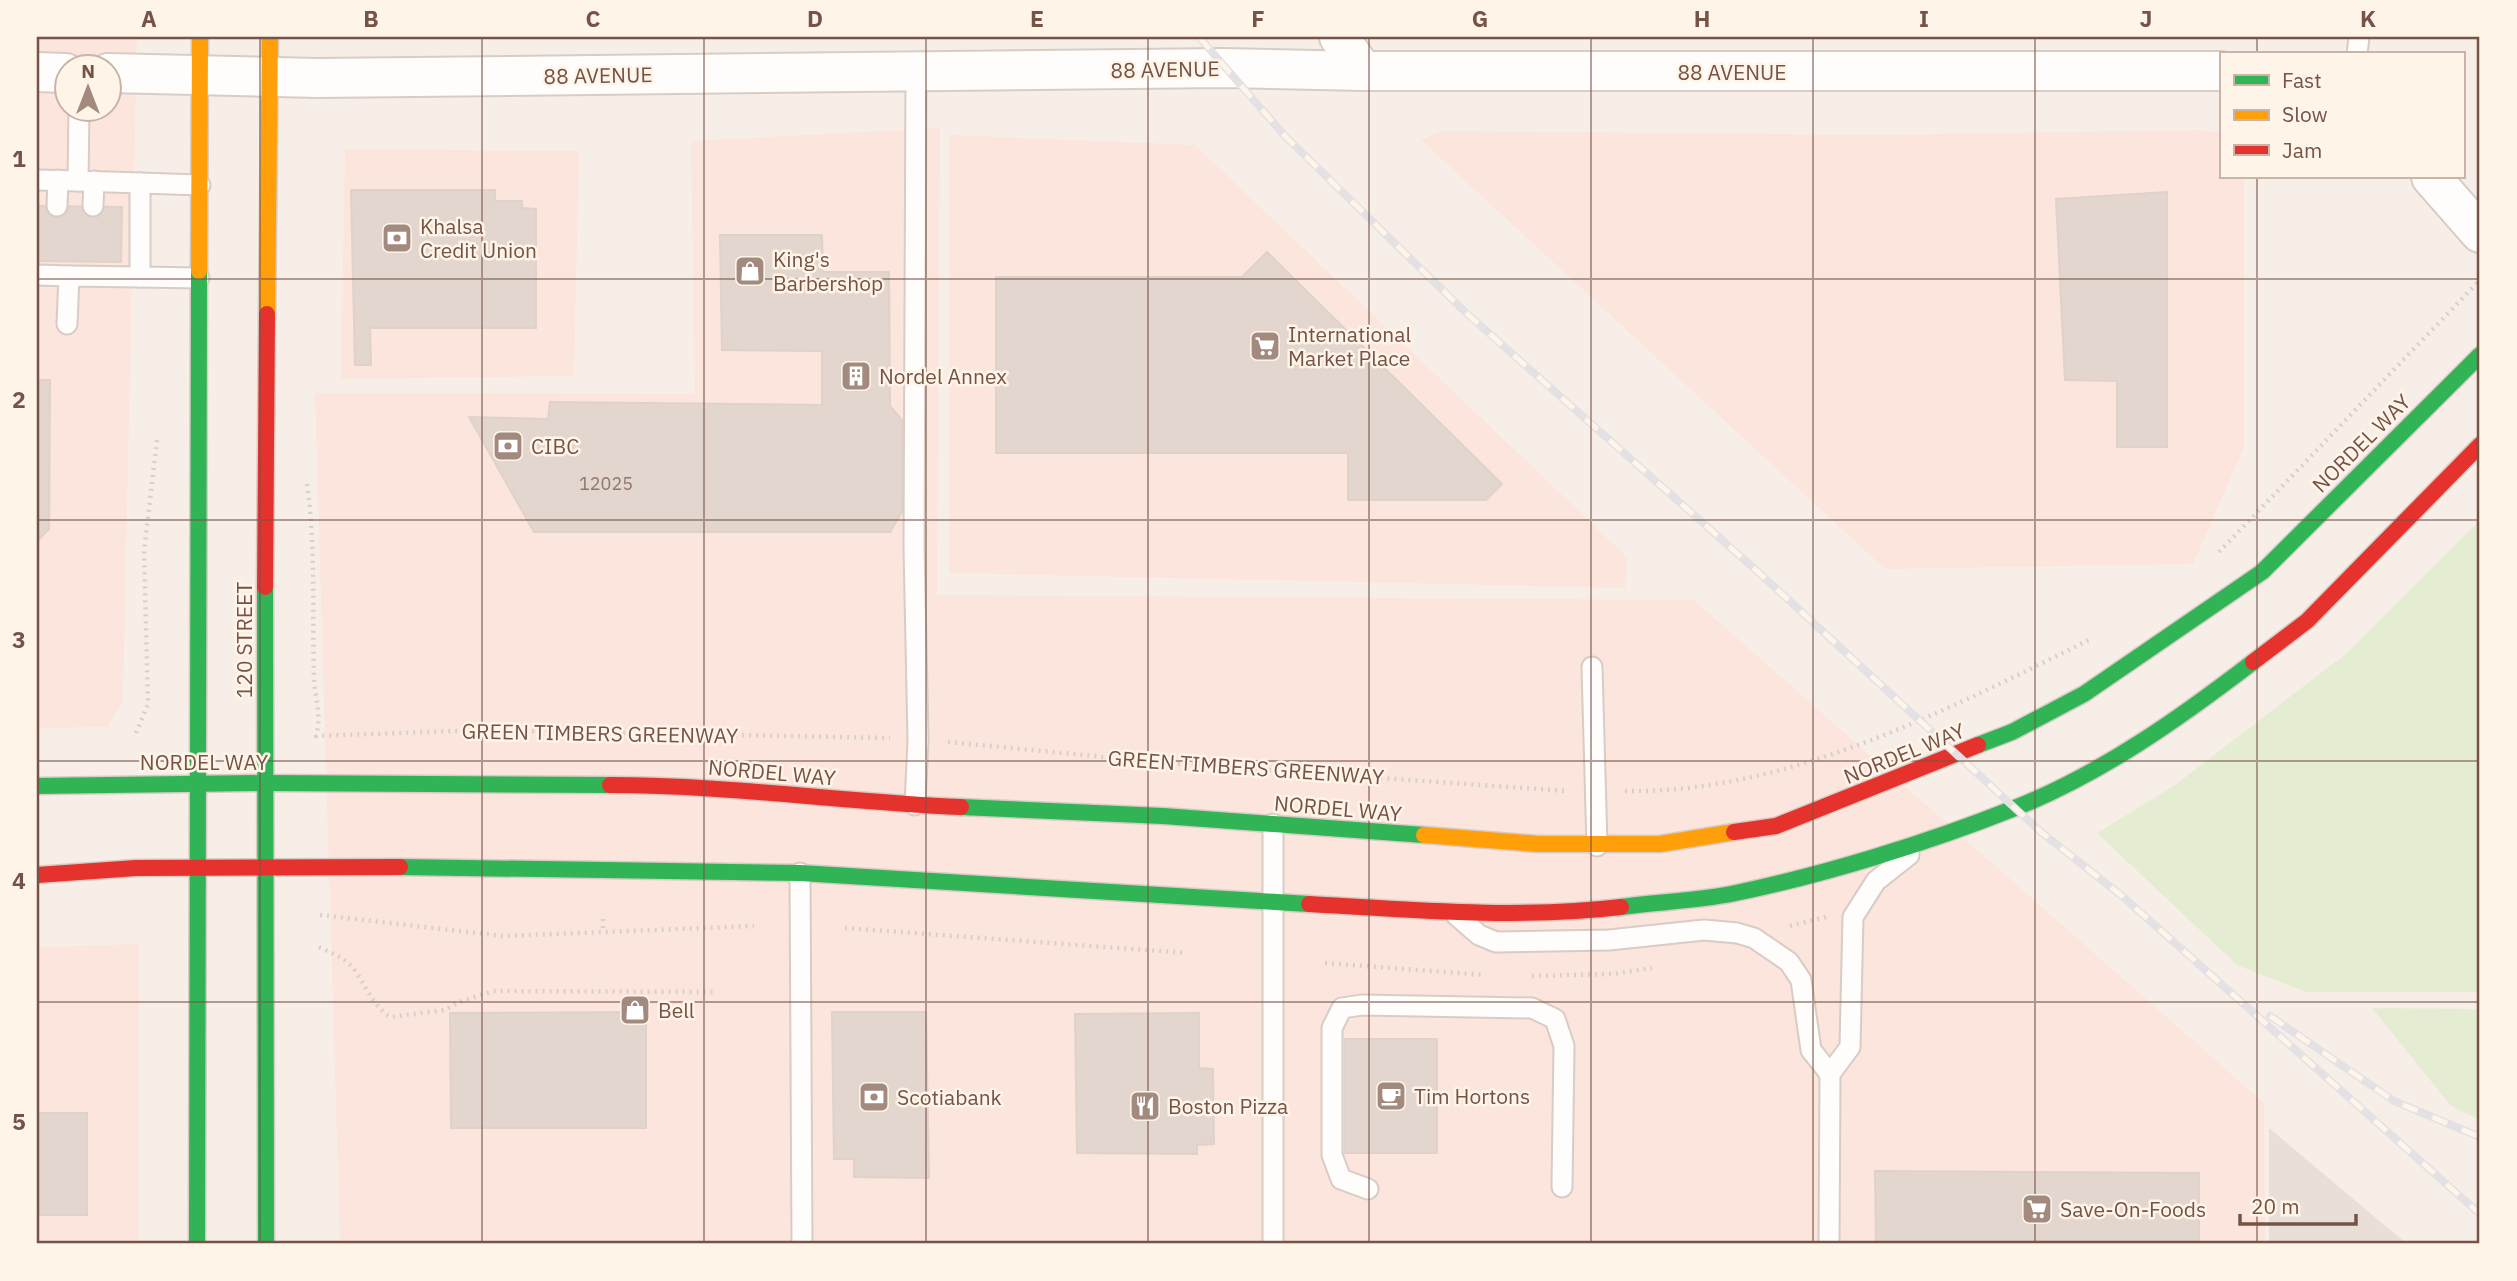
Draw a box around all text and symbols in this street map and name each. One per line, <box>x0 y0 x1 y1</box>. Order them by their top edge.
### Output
text: A <box>141 3 157 33</box>
text: B <box>363 3 379 33</box>
text: C <box>586 3 601 33</box>
text: D <box>807 3 823 33</box>
text: E <box>1030 3 1044 33</box>
text: F <box>1251 3 1265 33</box>
text: G <box>1472 3 1488 33</box>
text: H <box>1694 3 1710 33</box>
text: I <box>1919 3 1929 33</box>
text: J <box>2140 3 2152 33</box>
text: K <box>2360 3 2376 33</box>
north arrow <box>52 52 122 122</box>
legend <box>2220 52 2464 178</box>
street label: 88 AVENUE <box>1110 54 1220 84</box>
street label: 88 AVENUE <box>1677 58 1787 86</box>
text: N <box>81 59 95 83</box>
street label: 88 AVENUE <box>543 60 653 90</box>
text: Fast <box>2282 66 2322 94</box>
text: Slow <box>2282 100 2328 128</box>
text: Jam <box>2282 136 2322 164</box>
text: 1 <box>12 143 26 173</box>
place label: Khalsa Credit Union <box>420 212 537 264</box>
bank icon: Khalsa Credit Union <box>380 221 414 255</box>
place label: King's Barbershop <box>773 245 883 297</box>
shop icon: King's Barbershop <box>733 254 767 288</box>
place label: International Market Place <box>1288 320 1412 372</box>
supermarket icon: International Market Place <box>1248 329 1282 363</box>
building icon: Nordel Annex <box>839 359 873 393</box>
place label: Nordel Annex <box>879 362 1007 390</box>
text: 2 <box>12 384 26 414</box>
street label: NORDEL WAY <box>2306 387 2417 498</box>
bank icon: CIBC <box>491 429 525 463</box>
place label: CIBC <box>531 432 579 460</box>
house number: 12025 <box>579 472 633 495</box>
street label: 120 STREET <box>230 582 258 698</box>
text: 3 <box>12 624 26 654</box>
street label: NORDEL WAY <box>1839 716 1969 790</box>
street label: GREEN TIMBERS GREENWAY <box>461 717 739 749</box>
street label: GREEN TIMBERS GREENWAY <box>1107 743 1386 791</box>
street label: NORDEL WAY <box>140 748 269 776</box>
street label: NORDEL WAY <box>707 752 838 792</box>
street label: NORDEL WAY <box>1273 788 1404 828</box>
text: 4 <box>12 865 26 895</box>
shop icon: Bell <box>618 993 652 1027</box>
place label: Bell <box>658 996 695 1024</box>
cafe icon: Tim Hortons <box>1374 1079 1408 1113</box>
bank icon: Scotiabank <box>857 1080 891 1114</box>
place label: Tim Hortons <box>1414 1082 1530 1110</box>
place label: Scotiabank <box>897 1083 1002 1111</box>
restaurant icon: Boston Pizza <box>1128 1089 1162 1123</box>
place label: Boston Pizza <box>1168 1092 1288 1120</box>
text: 5 <box>12 1106 26 1136</box>
scale bar <box>2240 1183 2356 1227</box>
supermarket icon: Save-On-Foods <box>2020 1192 2054 1226</box>
text: 20 m <box>2251 1192 2300 1220</box>
place label: Save-On-Foods <box>2060 1195 2206 1223</box>

